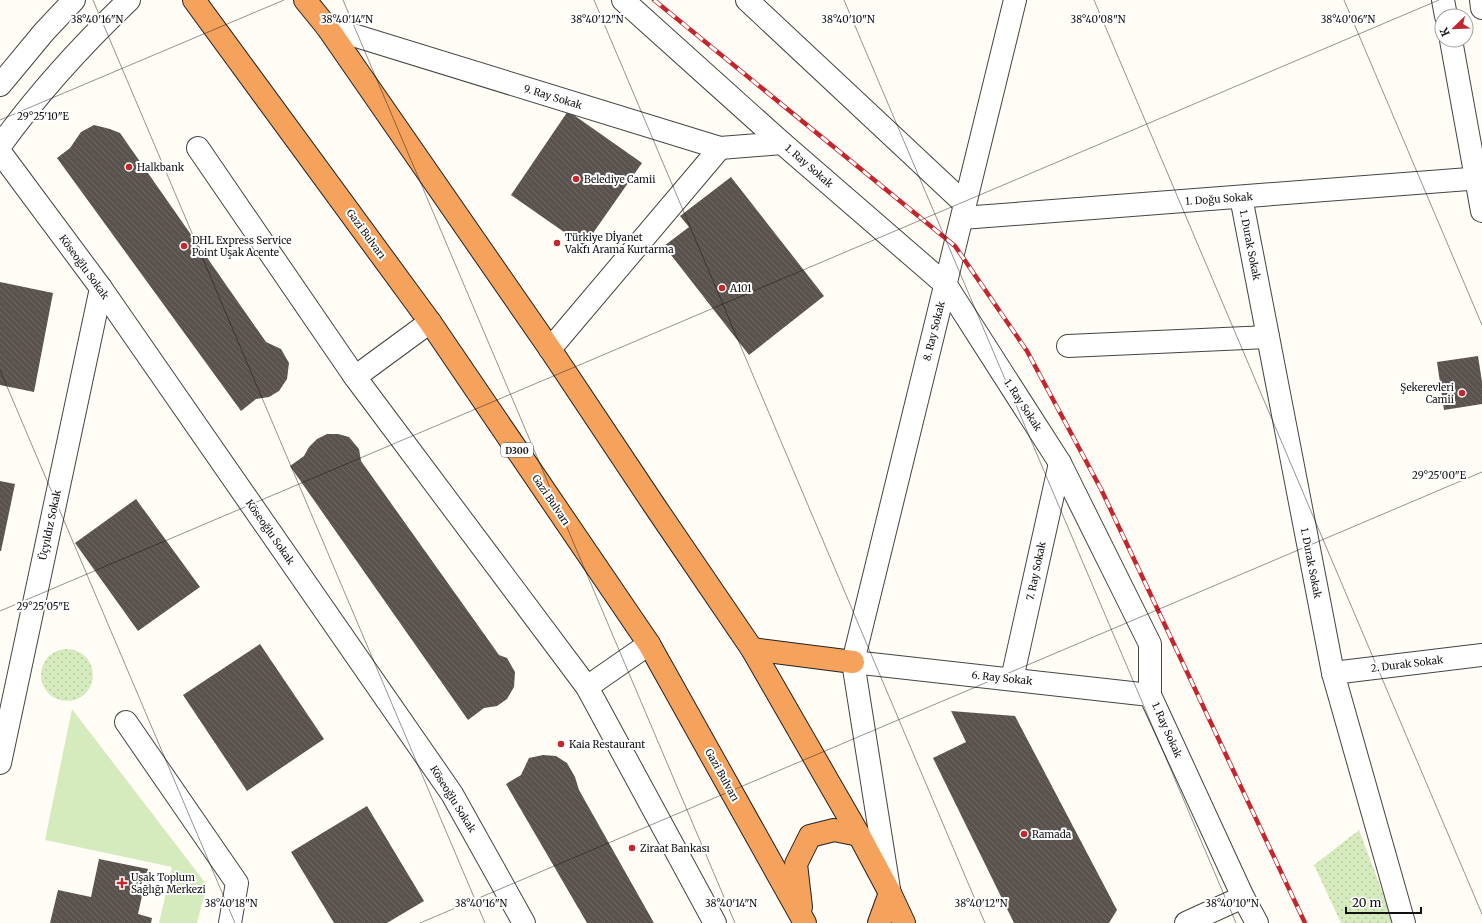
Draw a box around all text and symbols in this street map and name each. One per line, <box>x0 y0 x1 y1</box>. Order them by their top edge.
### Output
north arrow <box>1434 8 1474 48</box>
text: 38°40'16"N <box>71 13 123 26</box>
text: 38°40'14"N <box>321 13 373 26</box>
text: 38°40'12"N <box>571 13 624 26</box>
text: 38°40'10"N <box>821 13 875 26</box>
text: 38°40'08"N <box>1071 13 1126 26</box>
text: 38°40'06"N <box>1321 13 1376 26</box>
text: K <box>1436 25 1453 38</box>
street label: 9. Ray Sokak <box>522 82 584 112</box>
text: 29°25'10"E <box>17 110 70 123</box>
street label: 1. Ray Sokak <box>782 142 836 191</box>
place label: Halkbank <box>137 161 185 174</box>
marker: Halkbank <box>124 162 134 172</box>
place label: Belediye Camii <box>584 173 655 186</box>
marker: Belediye Camii <box>571 174 581 184</box>
street label: 1. Doğu Sokak <box>1185 190 1254 208</box>
street label: Gazi Bulvarı <box>344 207 388 261</box>
street label: 1. Durak Sokak <box>1237 209 1263 282</box>
place label: Türkiye Dİyanet Vakfı Arama Kurtarma <box>564 230 674 256</box>
street label: Köseoğlu Sokak <box>56 232 112 302</box>
place label: DHL Express Service Point Uşak Acente <box>192 234 291 259</box>
marker: Türkiye Dİyanet Vakfı Arama Kurtarma <box>552 238 562 248</box>
marker: DHL Express Service Point Uşak Acente <box>179 241 189 251</box>
place label: A101 <box>729 282 752 295</box>
marker: A101 <box>717 283 727 293</box>
street label: 8. Ray Sokak <box>920 299 948 362</box>
street label: 1. Ray Sokak <box>1001 376 1045 434</box>
place label: Şekerevleri Camii <box>1400 381 1454 406</box>
marker: Şekerevleri Camii <box>1457 388 1467 398</box>
road number: D300 <box>501 443 533 457</box>
text: 29°25'00"E <box>1412 469 1467 482</box>
street label: Gazi Bulvarı <box>529 472 573 528</box>
street label: Üçyıldız Sokak <box>35 488 64 561</box>
street label: Köseoğlu Sokak <box>243 497 298 568</box>
street label: 1. Durak Sokak <box>1298 527 1324 600</box>
street label: 7. Ray Sokak <box>1023 540 1049 602</box>
text: 29°25'05"E <box>17 600 70 613</box>
street label: 2. Durak Sokak <box>1370 653 1445 675</box>
street label: 6. Ray Sokak <box>971 668 1034 688</box>
street label: 1. Ray Sokak <box>1149 700 1185 760</box>
place label: Kaia Restaurant <box>569 738 645 751</box>
marker: Kaia Restaurant <box>556 739 566 749</box>
street label: Gazi Bulvarı <box>702 746 742 804</box>
street label: Köseoğlu Sokak <box>427 763 479 835</box>
place label: Ramada <box>1032 828 1072 841</box>
marker: Ramada <box>1019 829 1029 839</box>
place label: Ziraat Bankası <box>640 842 710 855</box>
marker: Ziraat Bankası <box>627 843 637 853</box>
place label: Uşak Toplum Sağlığı Merkezi <box>131 871 206 896</box>
marker: Uşak Toplum Sağlığı Merkezi <box>116 877 128 889</box>
scale bar <box>1346 889 1421 915</box>
text: 20 m <box>1352 895 1381 910</box>
text: 38°40'18"N <box>205 897 258 910</box>
text: 38°40'16"N <box>455 897 507 910</box>
text: 38°40'14"N <box>705 897 757 910</box>
text: 38°40'12"N <box>955 897 1008 910</box>
text: 38°40'10"N <box>1205 897 1259 910</box>

